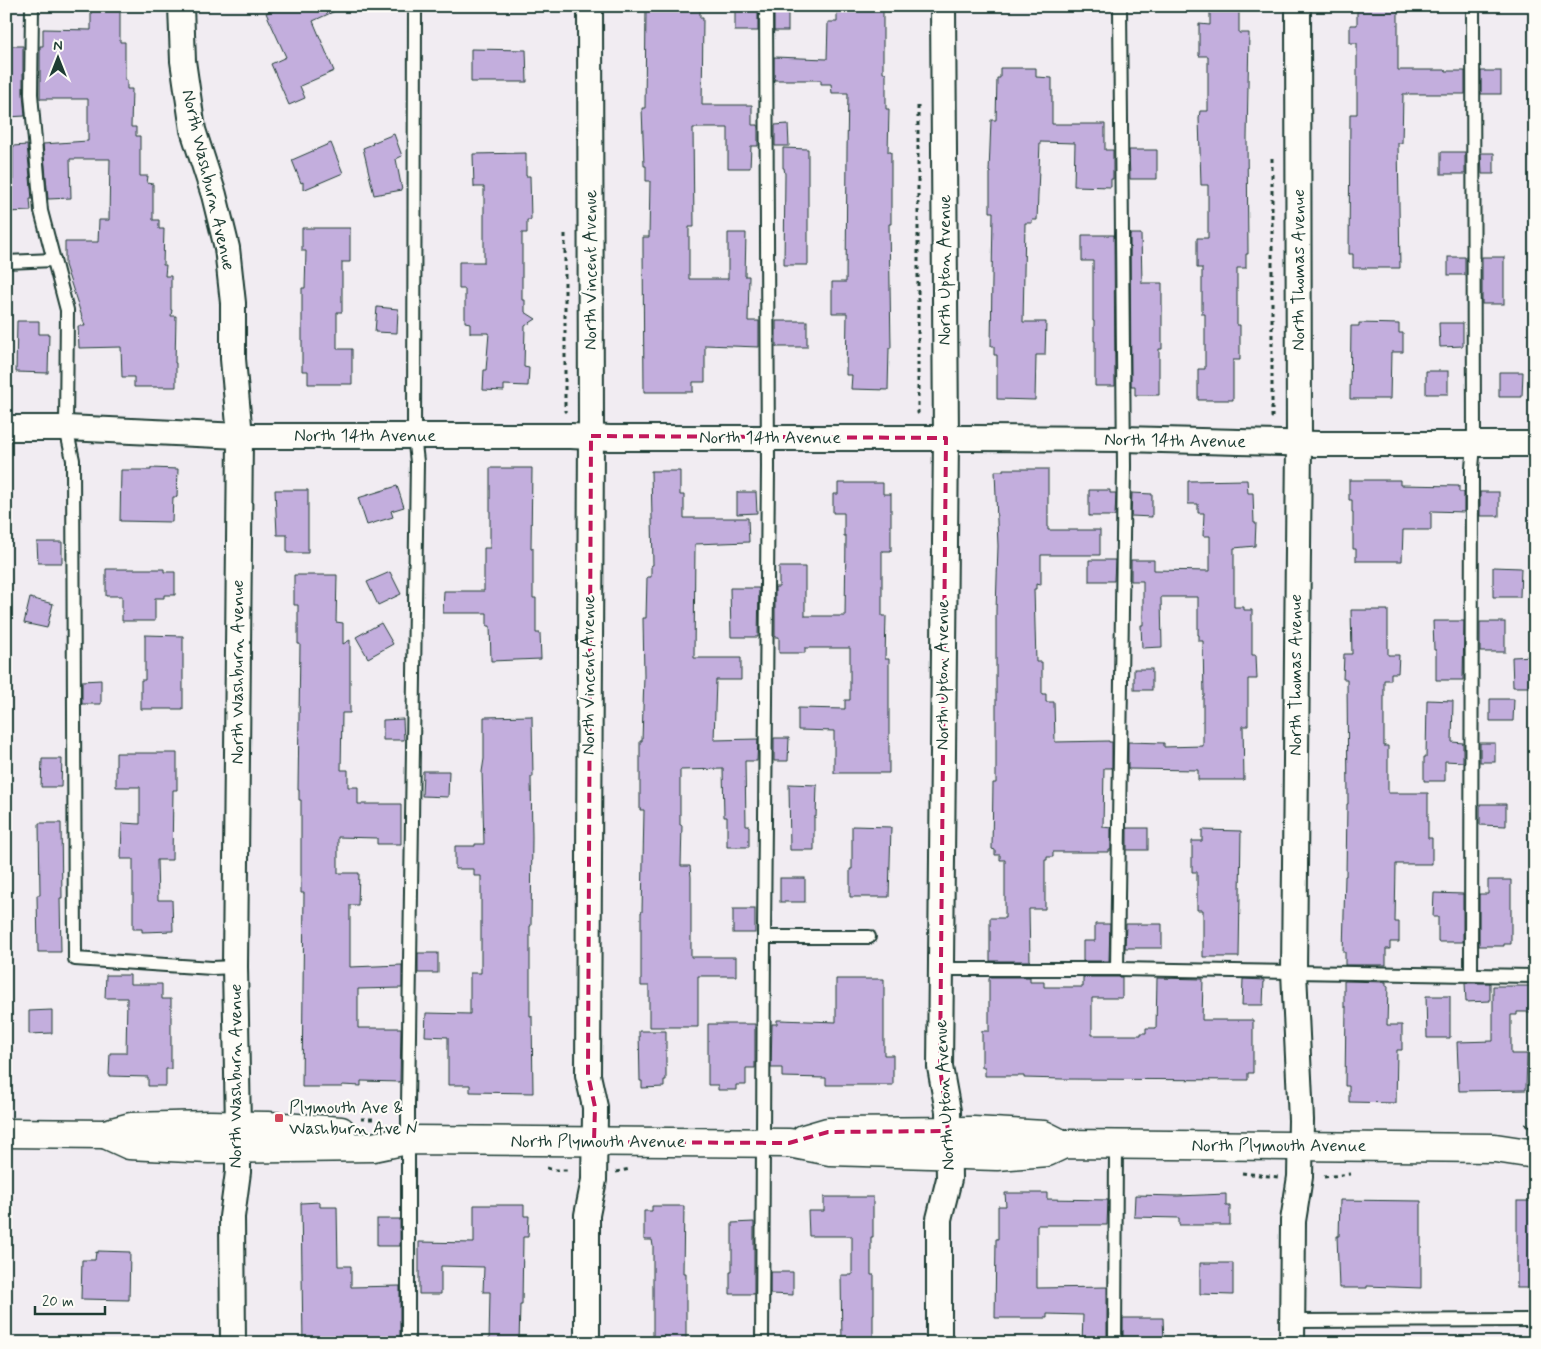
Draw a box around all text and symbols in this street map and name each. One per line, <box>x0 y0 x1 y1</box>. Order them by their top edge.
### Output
north arrow <box>32 32 82 82</box>
text: N <box>53 37 63 55</box>
street label: North Washburn Avenue <box>176 87 240 273</box>
street label: North Thomas Avenue <box>1287 189 1311 351</box>
street label: North Vincent Avenue <box>579 190 603 350</box>
street label: North Upton Avenue <box>933 194 957 346</box>
street label: North 14th Avenue <box>294 424 436 448</box>
street label: North 14th Avenue <box>699 426 841 450</box>
street label: North 14th Avenue <box>1104 428 1246 454</box>
street label: North Washburn Avenue <box>226 580 250 764</box>
street label: North Thomas Avenue <box>1284 594 1308 756</box>
street label: North Vincent Avenue <box>577 595 601 755</box>
street label: North Upton Avenue <box>931 599 955 751</box>
street label: North Washburn Avenue <box>224 984 248 1168</box>
street label: North Upton Avenue <box>929 1019 961 1171</box>
place label: Plymouth Ave & Washburn Ave N <box>289 1096 418 1141</box>
marker: Plymouth Ave & Washburn Ave N <box>273 1112 285 1124</box>
street label: North Plymouth Avenue <box>511 1130 686 1154</box>
street label: North Plymouth Avenue <box>1192 1134 1367 1158</box>
scale bar <box>35 1284 105 1316</box>
text: 20 m <box>42 1292 74 1312</box>

